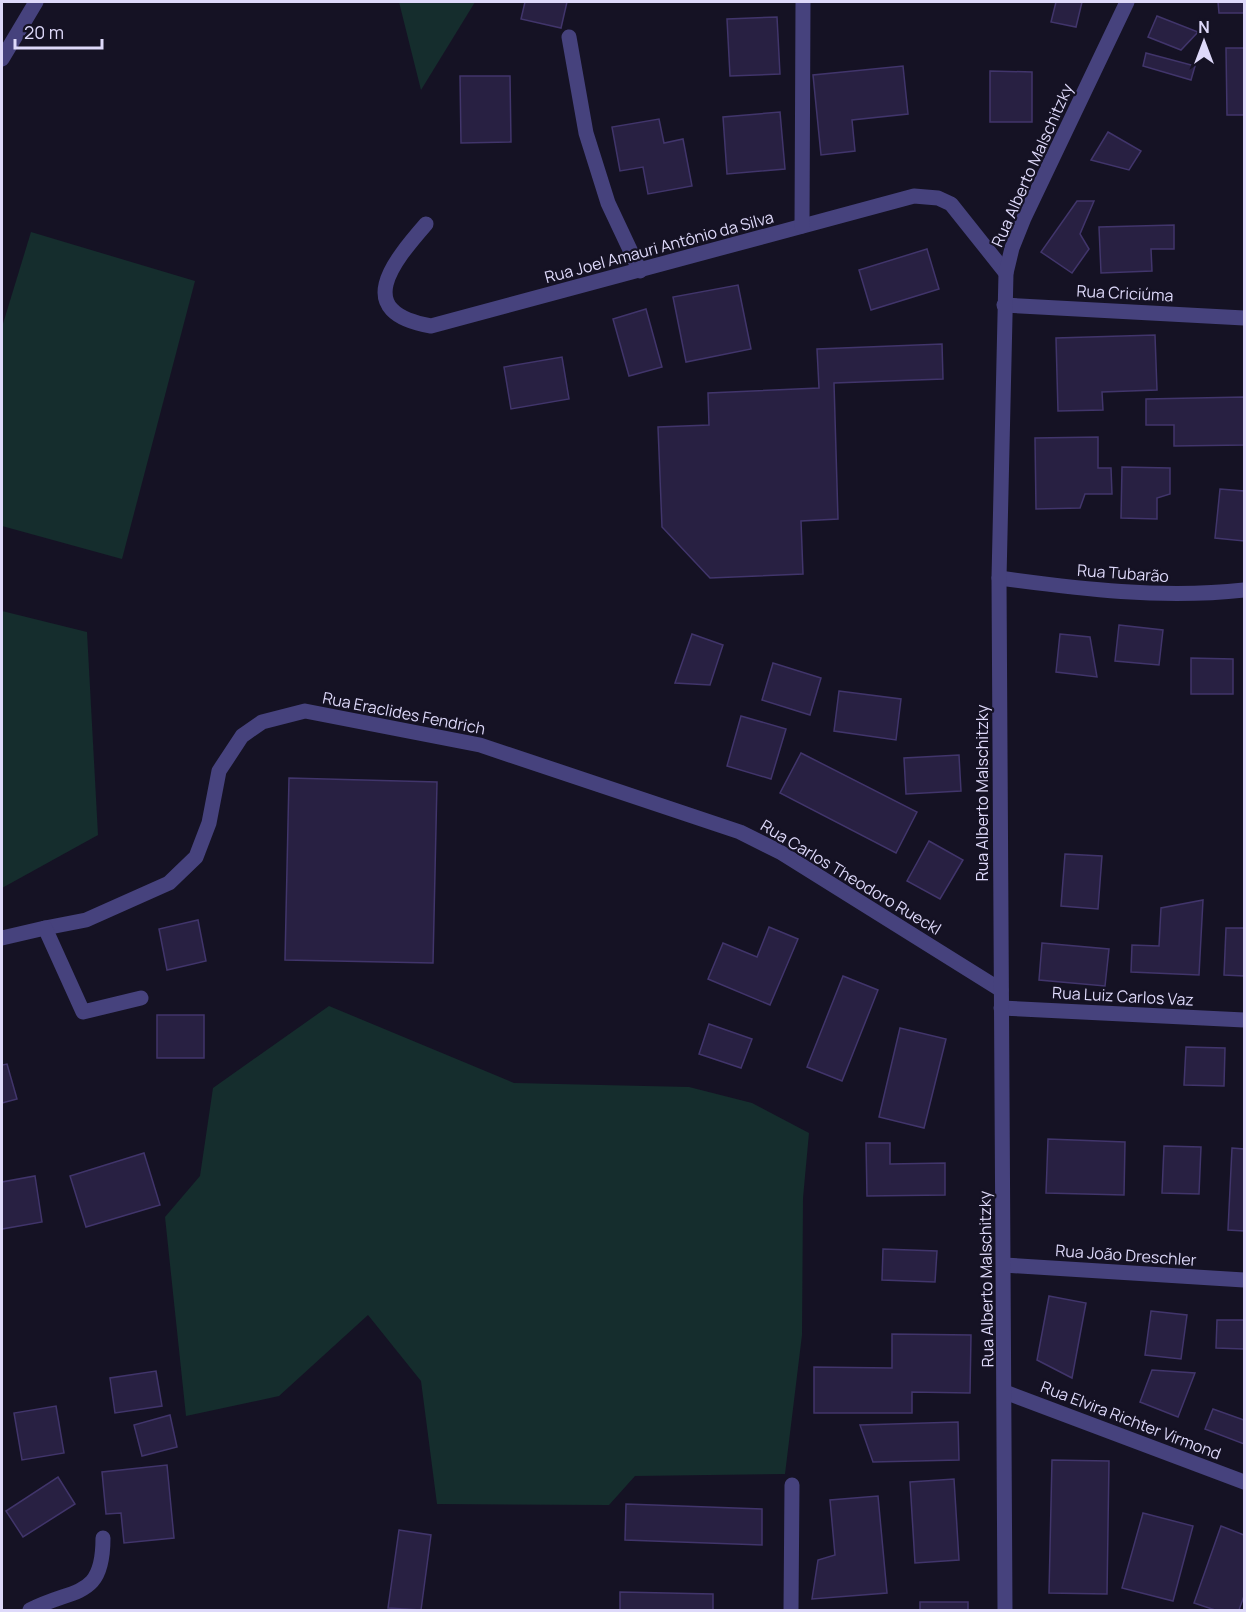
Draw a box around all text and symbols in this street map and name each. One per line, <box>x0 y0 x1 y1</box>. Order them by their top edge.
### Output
scale bar <box>15 12 102 50</box>
north arrow <box>1174 12 1234 72</box>
text: N <box>1198 16 1210 38</box>
text: 20 m <box>24 20 64 44</box>
street label: Rua Alberto Malschitzky <box>986 79 1078 250</box>
street label: Rua Joel Amauri Antônio da Silva <box>542 206 776 288</box>
street label: Rua Criciúma <box>1076 279 1174 307</box>
street label: Rua Tubarão <box>1076 559 1170 587</box>
street label: Rua Eraclides Fendrich <box>321 686 487 740</box>
street label: Rua Alberto Malschitzky <box>971 704 993 881</box>
street label: Rua Carlos Theodoro Rueckl <box>757 814 945 940</box>
street label: Rua Luiz Carlos Vaz <box>1052 981 1194 1011</box>
street label: Rua Alberto Malschitzky <box>973 1190 999 1368</box>
street label: Rua João Dreschler <box>1055 1239 1198 1271</box>
street label: Rua Elvira Richter Virmond <box>1038 1375 1224 1465</box>

